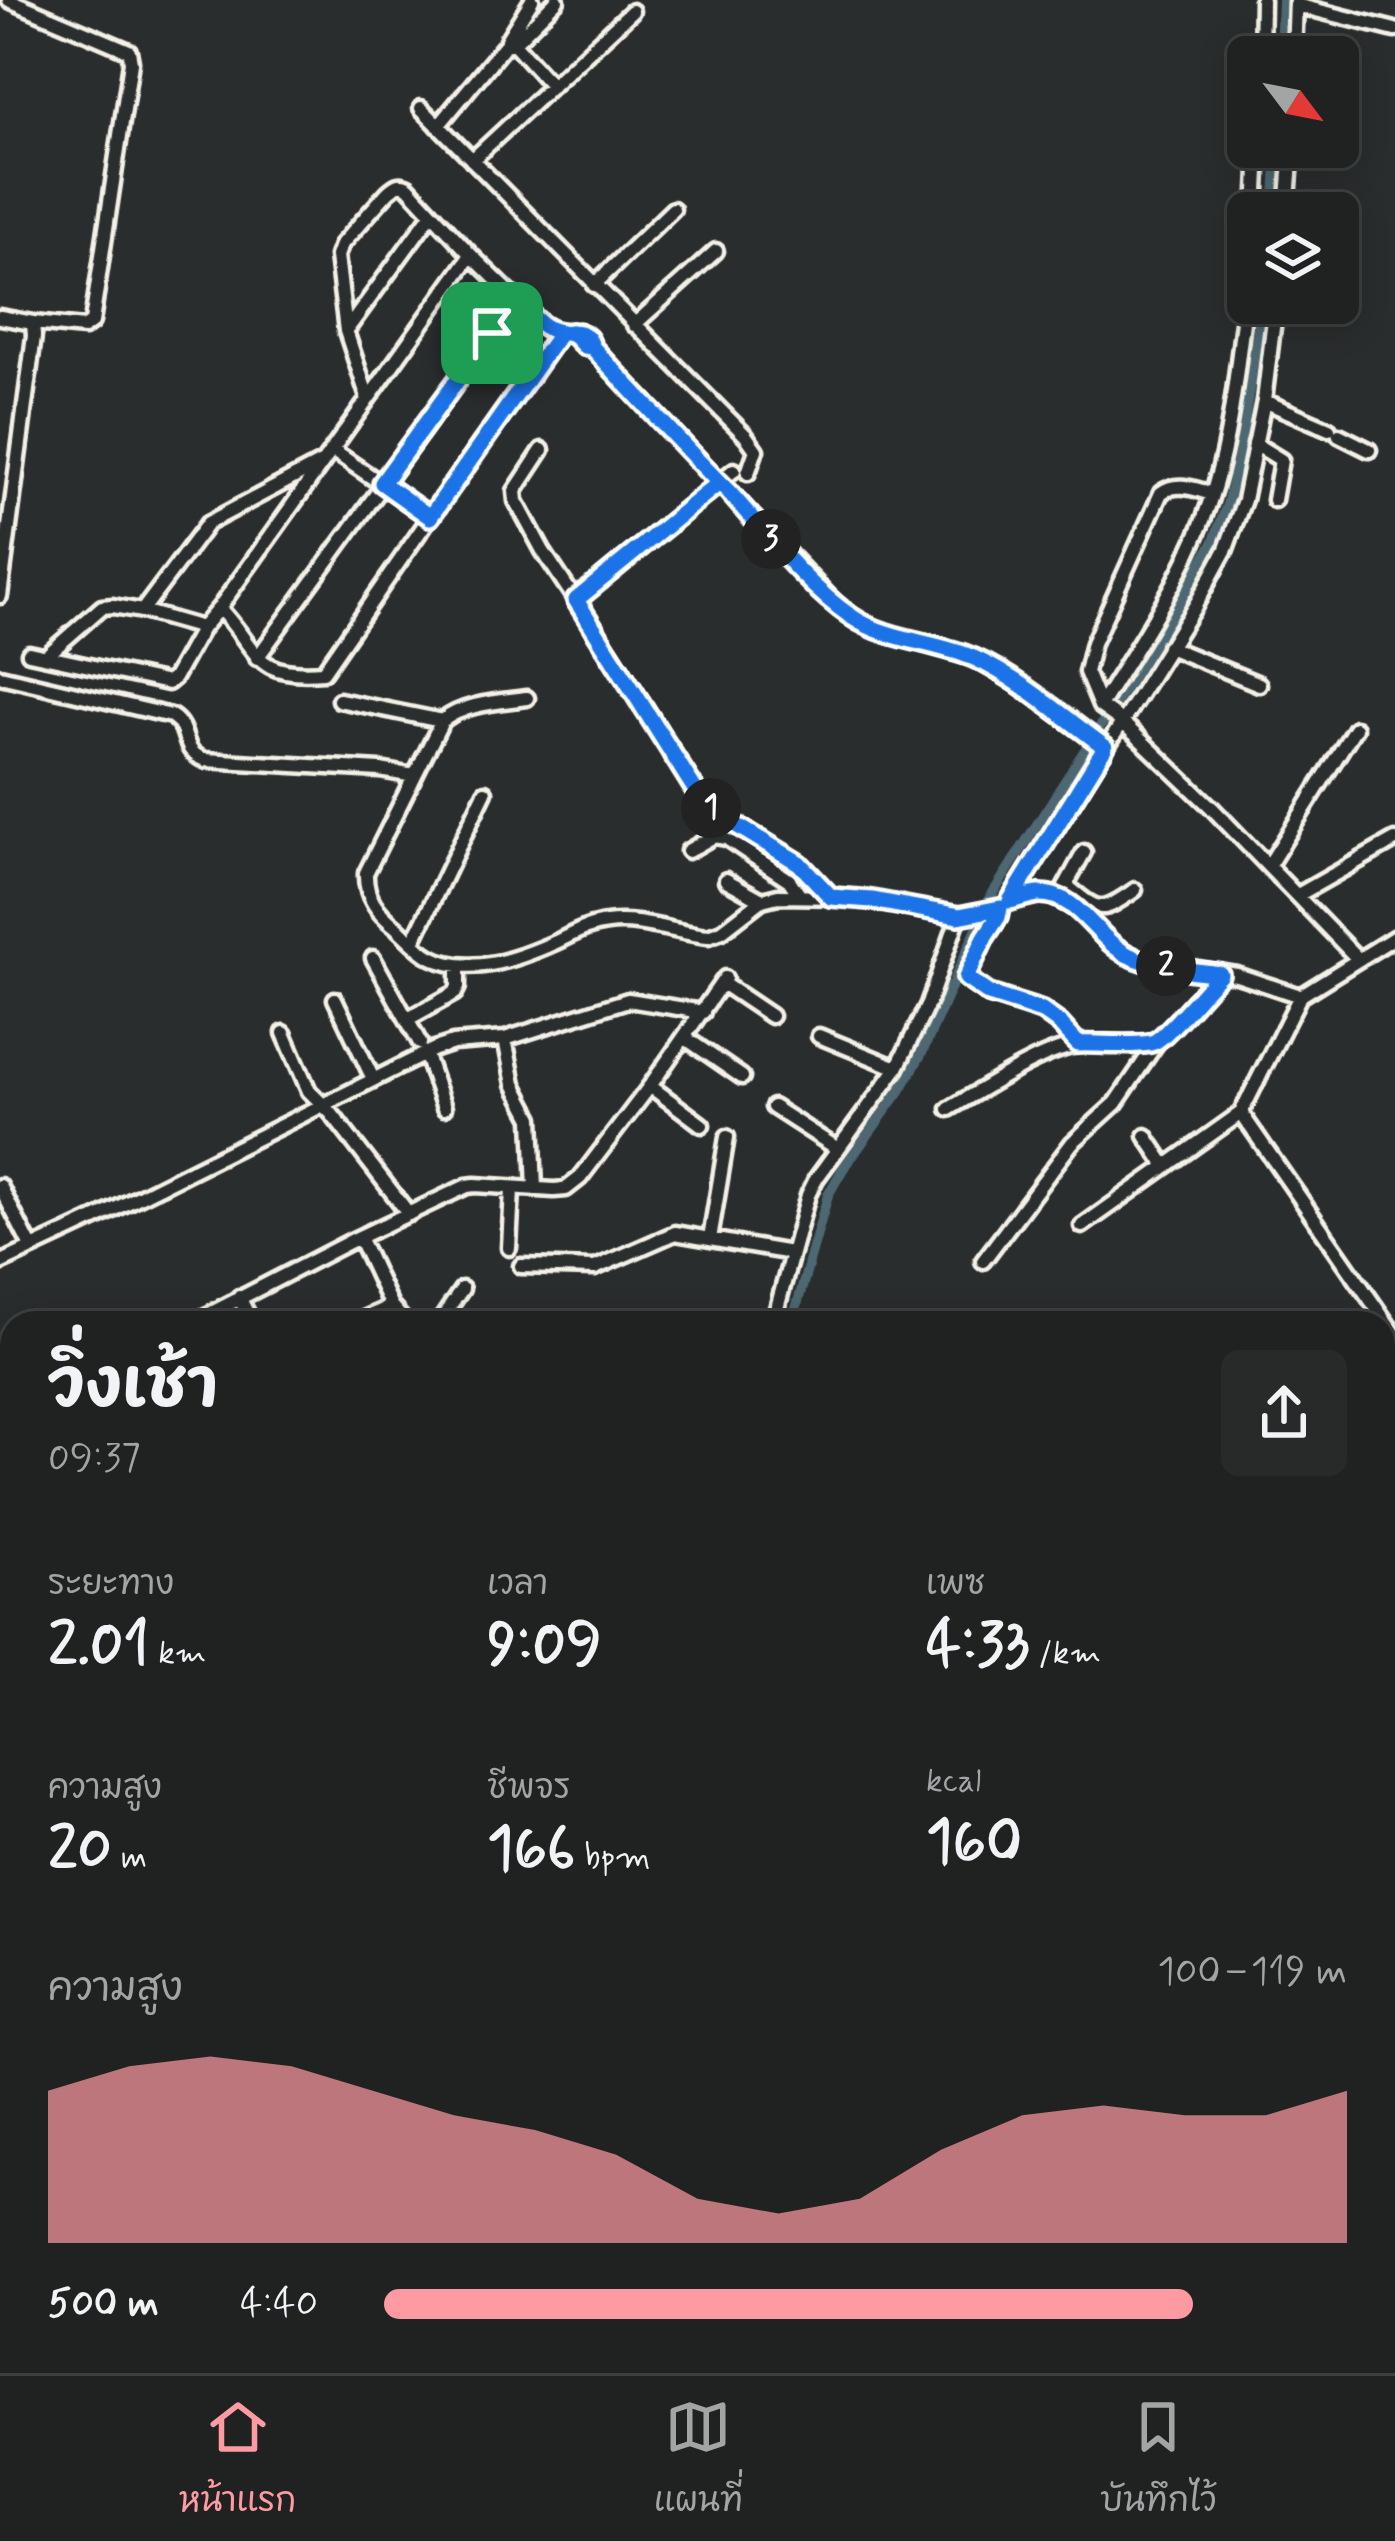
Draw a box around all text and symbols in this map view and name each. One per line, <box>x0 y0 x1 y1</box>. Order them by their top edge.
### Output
north arrow <box>1227 36 1359 168</box>
map controls <box>1227 36 1359 324</box>
button: layers <box>1227 192 1359 324</box>
pin <box>441 282 543 384</box>
icon: arrive <box>459 300 525 366</box>
pin: 3 <box>741 509 801 569</box>
text: 3 <box>764 517 778 561</box>
pin: 1 <box>681 778 741 838</box>
text: 1 <box>704 786 718 830</box>
pin: 2 <box>1136 936 1196 996</box>
text: 2 <box>1158 944 1174 988</box>
text: วิ่งเช้า <box>48 1345 218 1431</box>
button: share <box>1221 1350 1347 1476</box>
text: 09:37 <box>48 1433 141 1484</box>
text: ระยะทาง <box>48 1563 174 1607</box>
text: เวลา <box>487 1563 548 1607</box>
text: เพซ <box>926 1563 985 1607</box>
text: 2.01 <box>48 1607 149 1686</box>
text: 9:09 <box>487 1607 602 1686</box>
text: 4:33 <box>926 1607 1029 1686</box>
text: km <box>149 1632 206 1676</box>
text: /km <box>1029 1632 1101 1676</box>
text: kcal <box>926 1760 981 1804</box>
text: ความสูง <box>48 1767 162 1811</box>
text: ชีพจร <box>487 1767 570 1811</box>
text: 160 <box>926 1804 1022 1883</box>
text: 20 <box>48 1811 112 1890</box>
text: 166 <box>487 1811 575 1890</box>
text: m <box>112 1836 147 1880</box>
text: bpm <box>575 1836 651 1880</box>
text: 100–119 m <box>1157 1947 1347 1998</box>
text: ความสูง <box>48 1964 183 2015</box>
text: 500 m <box>48 2279 159 2330</box>
text: 4:40 <box>240 2279 318 2330</box>
tab: หน้าแรก <box>179 2394 296 2524</box>
tab: แผนที่ <box>654 2394 743 2524</box>
tab: บันทึกไว้ <box>1100 2394 1216 2524</box>

